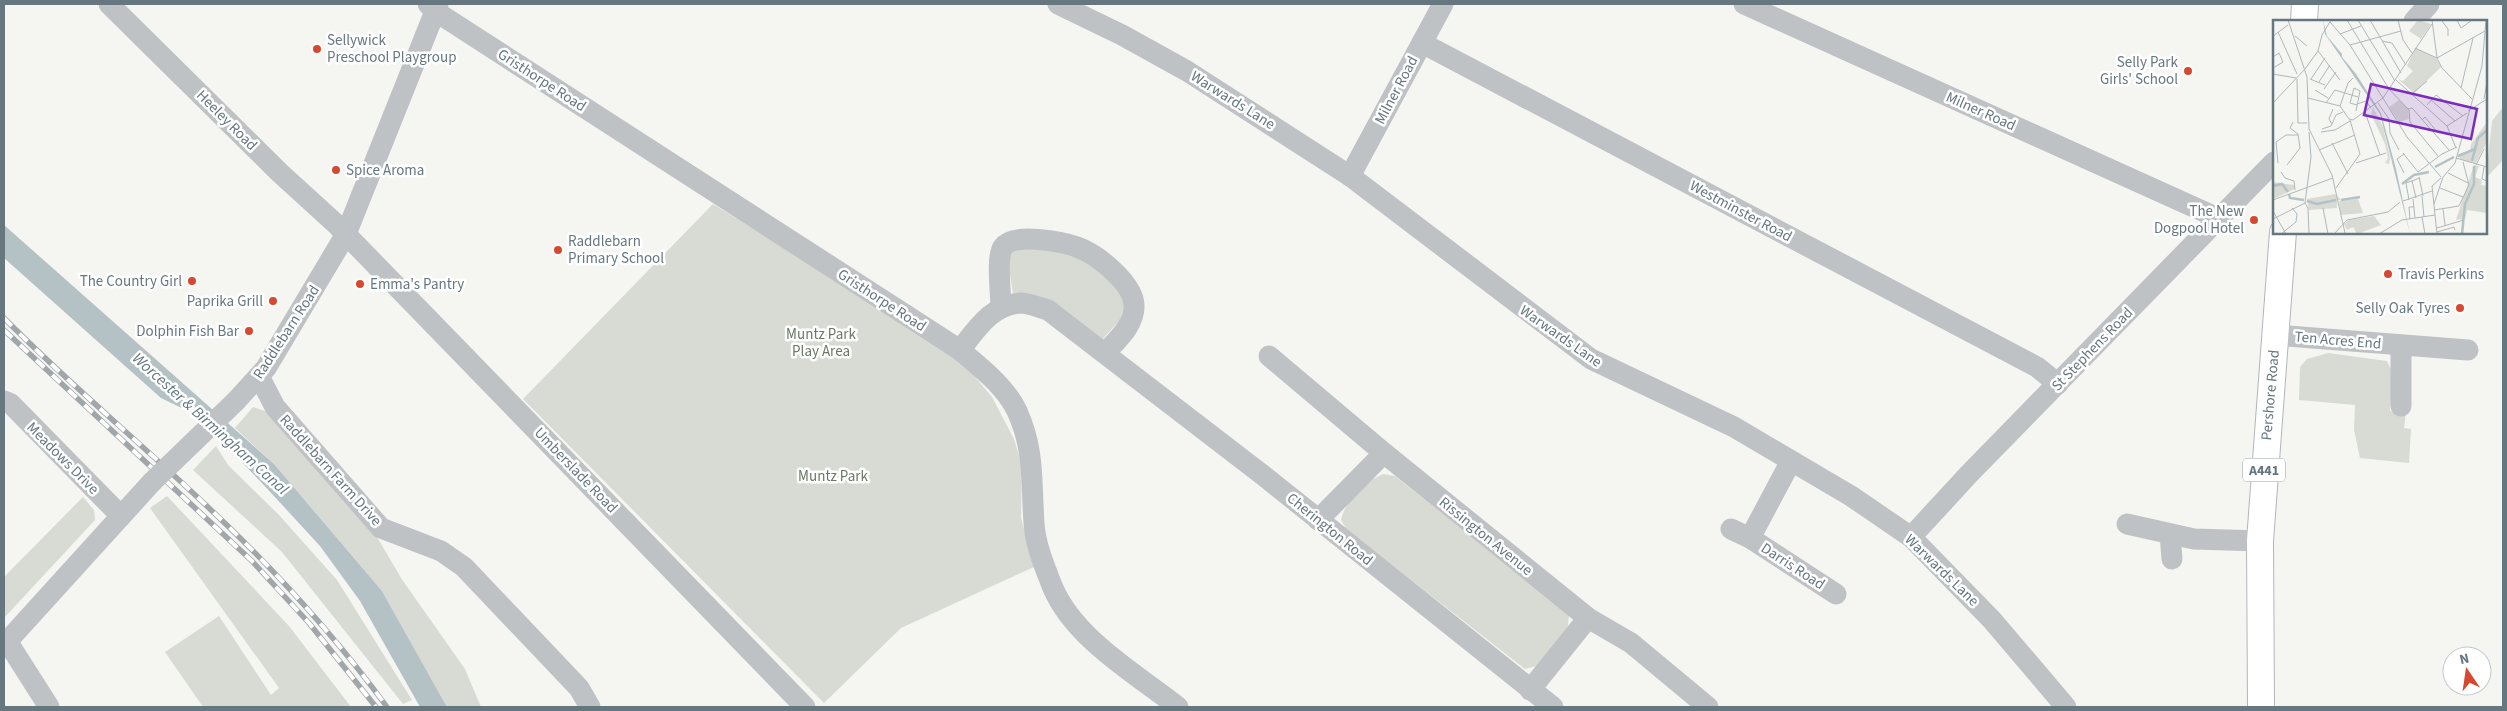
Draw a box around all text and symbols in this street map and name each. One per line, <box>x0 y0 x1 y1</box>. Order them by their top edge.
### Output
inset map <box>2273 20 2487 234</box>
place label: Sellywick Preschool Playgroup <box>327 30 456 68</box>
marker: Sellywick Preschool Playgroup <box>311 43 323 55</box>
street label: Gristhorpe Road <box>493 44 590 117</box>
street label: Milner Road <box>1370 52 1423 128</box>
place label: Selly Park Girls' School <box>2100 52 2179 90</box>
marker: Selly Park Girls' School <box>2182 65 2194 77</box>
street label: Warwards Lane <box>1186 66 1279 135</box>
street label: Heeley Road <box>192 85 262 155</box>
street label: Milner Road <box>1943 87 2019 136</box>
place label: Spice Aroma <box>346 160 424 181</box>
marker: Spice Aroma <box>330 164 342 176</box>
street label: Westminster Road <box>1686 176 1796 247</box>
place label: The New Dogpool Hotel <box>2154 201 2244 239</box>
marker: The New Dogpool Hotel <box>2248 214 2260 226</box>
place label: Raddlebarn Primary School <box>568 231 664 269</box>
marker: Raddlebarn Primary School <box>552 244 564 256</box>
street label: Gristhorpe Road <box>833 264 930 337</box>
place label: Travis Perkins <box>2398 264 2484 285</box>
marker: Travis Perkins <box>2382 268 2394 280</box>
place label: The Country Girl <box>80 271 182 292</box>
place label: Emma's Pantry <box>370 274 464 295</box>
marker: The Country Girl <box>186 275 198 287</box>
marker: Emma's Pantry <box>354 278 366 290</box>
street label: Raddlebarn Road <box>248 281 325 383</box>
place label: Paprika Grill <box>187 291 263 312</box>
marker: Paprika Grill <box>267 295 279 307</box>
place label: Selly Oak Tyres <box>2356 298 2450 319</box>
street label: Warwards Lane <box>1515 300 1606 373</box>
marker: Selly Oak Tyres <box>2454 302 2466 314</box>
street label: St Stephens Road <box>2047 303 2138 396</box>
place label: Dolphin Fish Bar <box>136 321 240 342</box>
park label: Muntz Park Play Area <box>786 324 856 362</box>
marker: Dolphin Fish Bar <box>243 325 255 337</box>
street label: Ten Acres End <box>2294 326 2382 355</box>
water label: Worcester & Birmingham Canal <box>127 348 293 500</box>
street label: Pershore Road <box>2256 349 2285 441</box>
street label: Raddlebarn Farm Drive <box>275 410 386 531</box>
street label: Meadows Drive <box>22 417 104 499</box>
street label: Umberslade Road <box>529 423 622 518</box>
road number: A441 <box>2243 458 2285 482</box>
park label: Muntz Park <box>798 466 868 487</box>
street label: Cherington Road <box>1282 488 1377 571</box>
street label: Rissington Avenue <box>1435 492 1537 581</box>
street label: Warwards Lane <box>1900 529 1983 611</box>
street label: Darris Road <box>1757 538 1829 595</box>
north arrow <box>2442 646 2492 696</box>
text: N <box>2458 649 2471 670</box>

